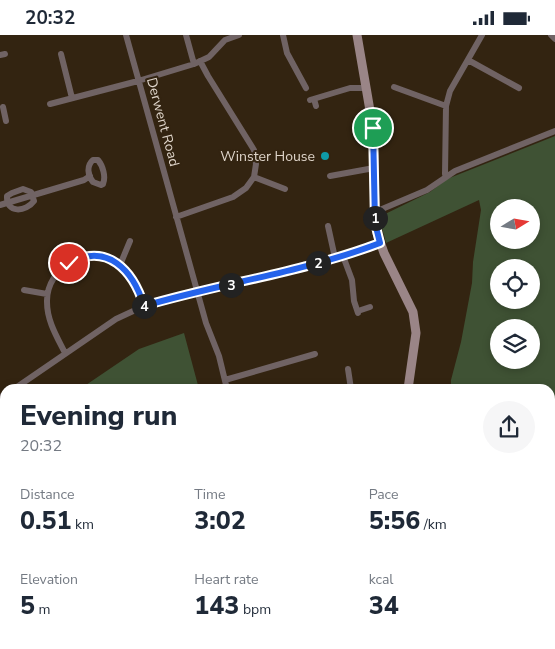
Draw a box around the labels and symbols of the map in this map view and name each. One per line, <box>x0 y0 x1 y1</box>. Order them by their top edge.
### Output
street label: Derwent Road <box>142 75 184 169</box>
pin <box>352 107 394 149</box>
place label: Winster House <box>220 147 315 166</box>
marker: Winster House <box>319 150 331 162</box>
north arrow <box>490 199 540 249</box>
pin: 1 <box>362 205 388 231</box>
pin <box>48 242 90 284</box>
pin: 2 <box>306 251 330 275</box>
pin: 3 <box>218 273 244 297</box>
pin: 4 <box>132 293 156 319</box>

